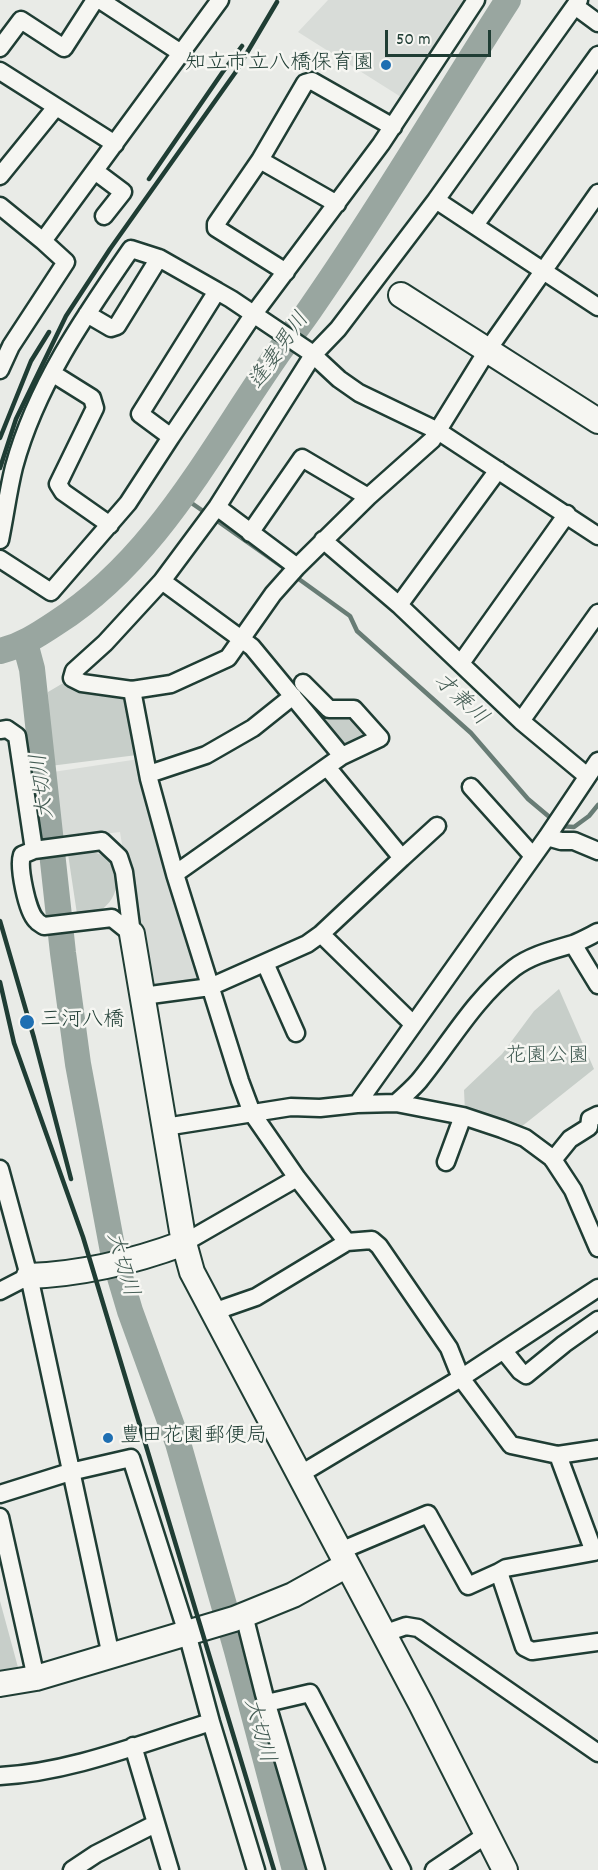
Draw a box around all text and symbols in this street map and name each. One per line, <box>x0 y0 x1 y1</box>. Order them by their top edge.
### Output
scale bar <box>388 18 494 56</box>
text: 50 m <box>396 28 431 53</box>
place label: 知立市立八橋保育園 <box>185 52 374 78</box>
marker: 知立市立八橋保育園 <box>379 58 393 72</box>
water label: 逢妻男川 <box>245 308 317 396</box>
water label: 才兼川 <box>426 669 492 733</box>
water label: 大切川 <box>28 752 62 820</box>
place label: 三河八橋 <box>40 1009 124 1035</box>
marker: 三河八橋 <box>18 1013 36 1031</box>
park label: 花園公園 <box>505 1045 589 1071</box>
water label: 大切川 <box>98 1230 142 1300</box>
place label: 豊田花園郵便局 <box>120 1425 267 1451</box>
marker: 豊田花園郵便局 <box>101 1431 115 1445</box>
water label: 大切川 <box>236 1696 278 1766</box>

